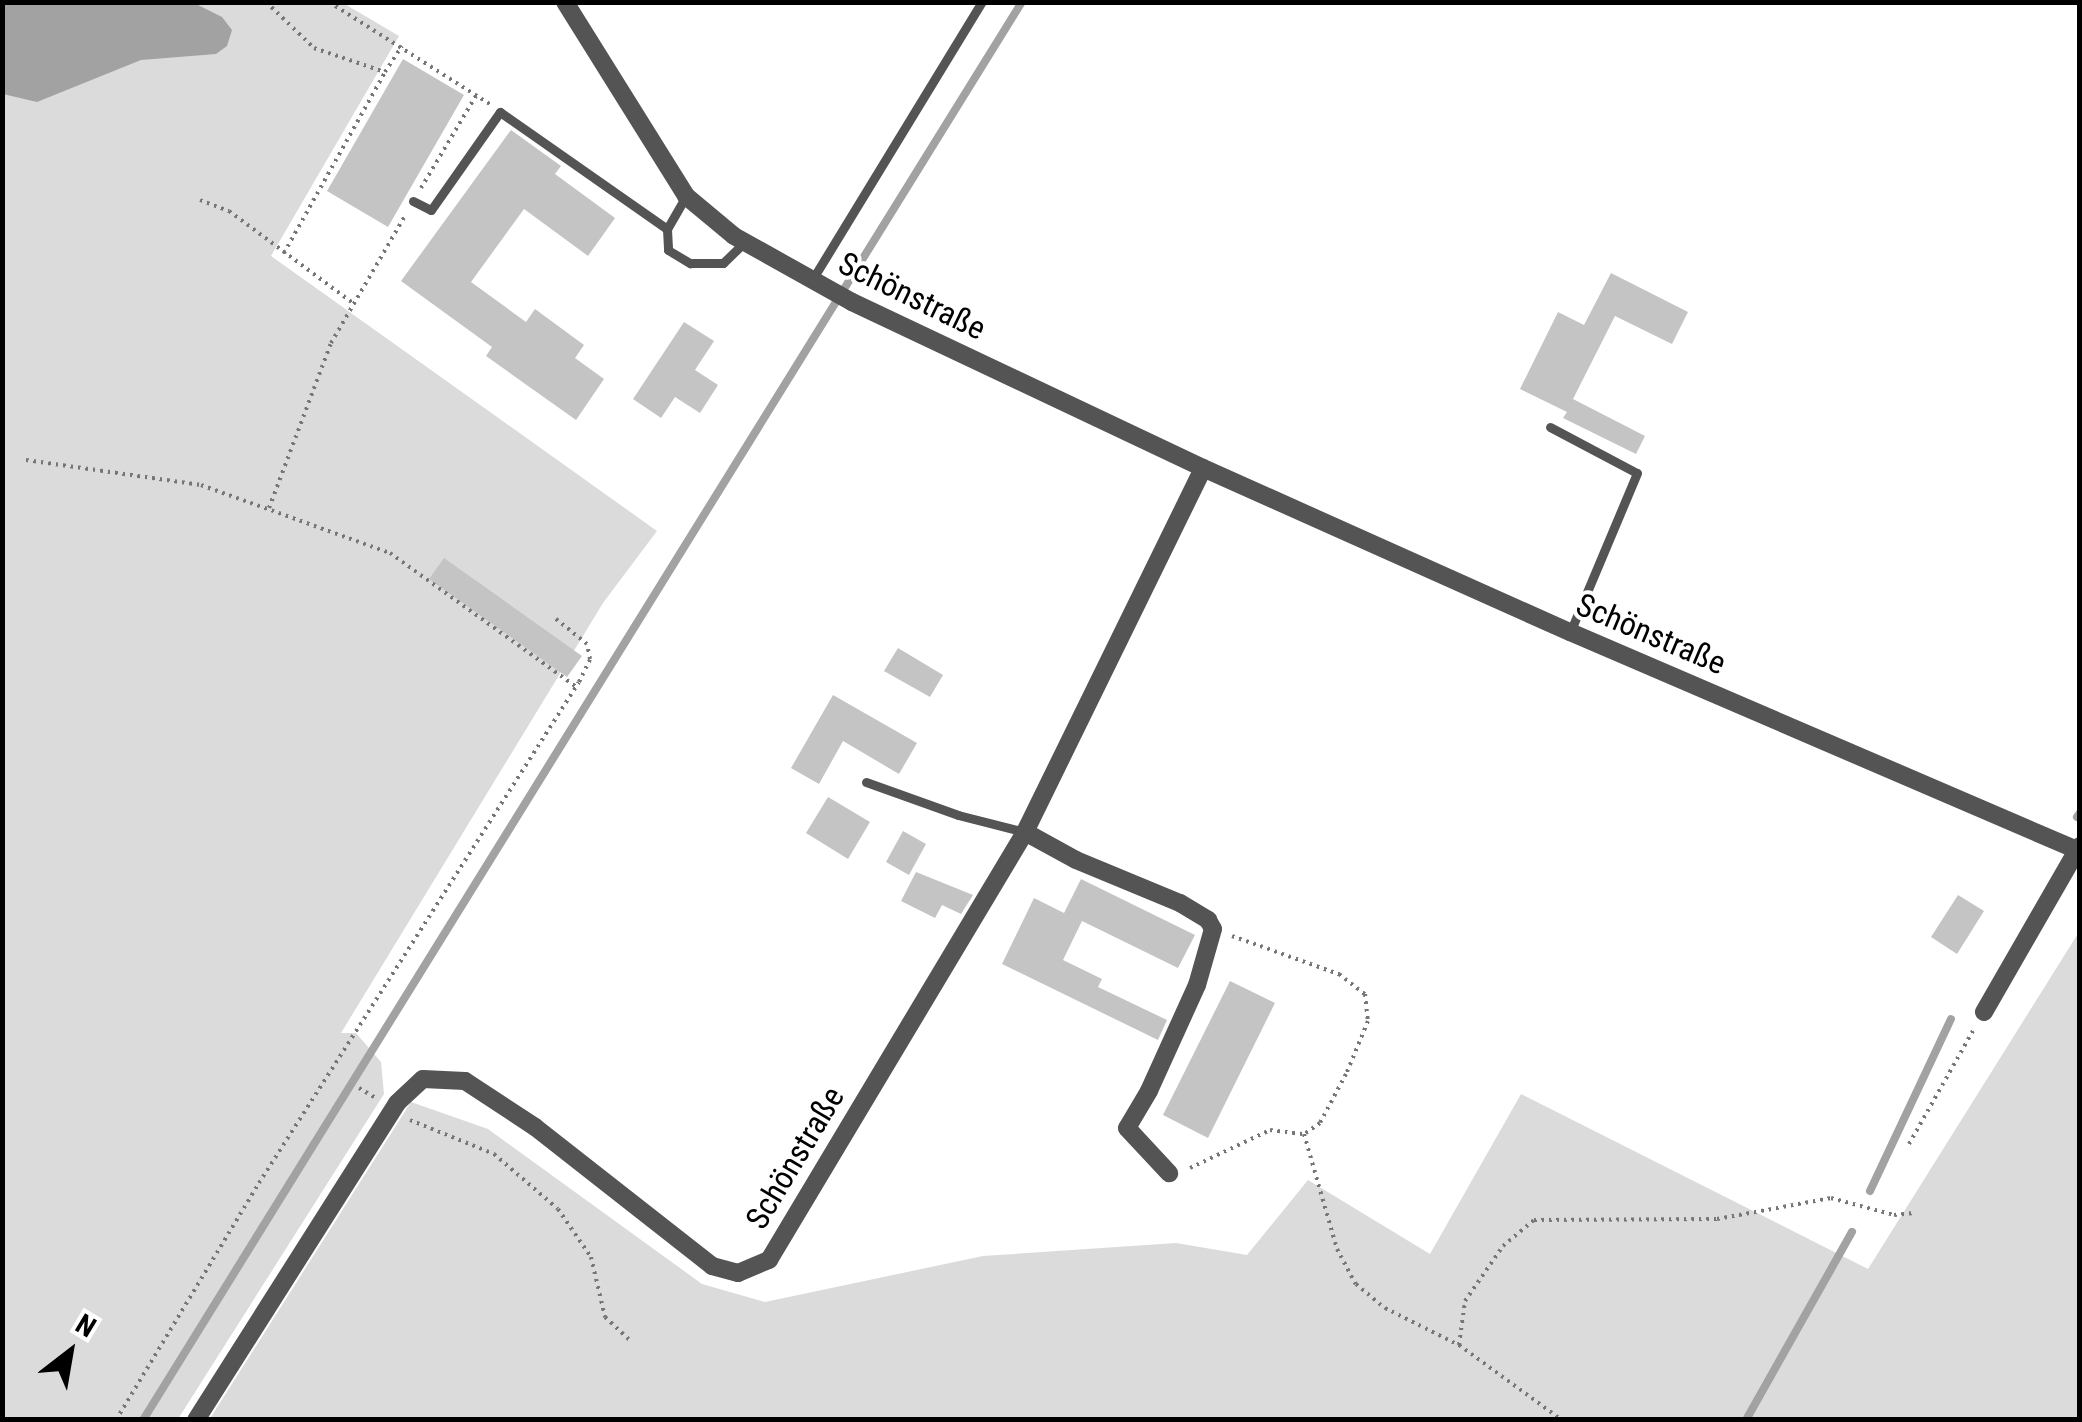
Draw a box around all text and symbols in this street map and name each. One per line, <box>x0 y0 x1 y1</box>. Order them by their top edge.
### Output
street label: Schönstraße <box>832 244 992 348</box>
street label: Schönstraße <box>1570 585 1732 683</box>
street label: Schönstraße <box>738 1080 852 1236</box>
north arrow <box>20 1302 120 1402</box>
text: N <box>70 1307 102 1344</box>

